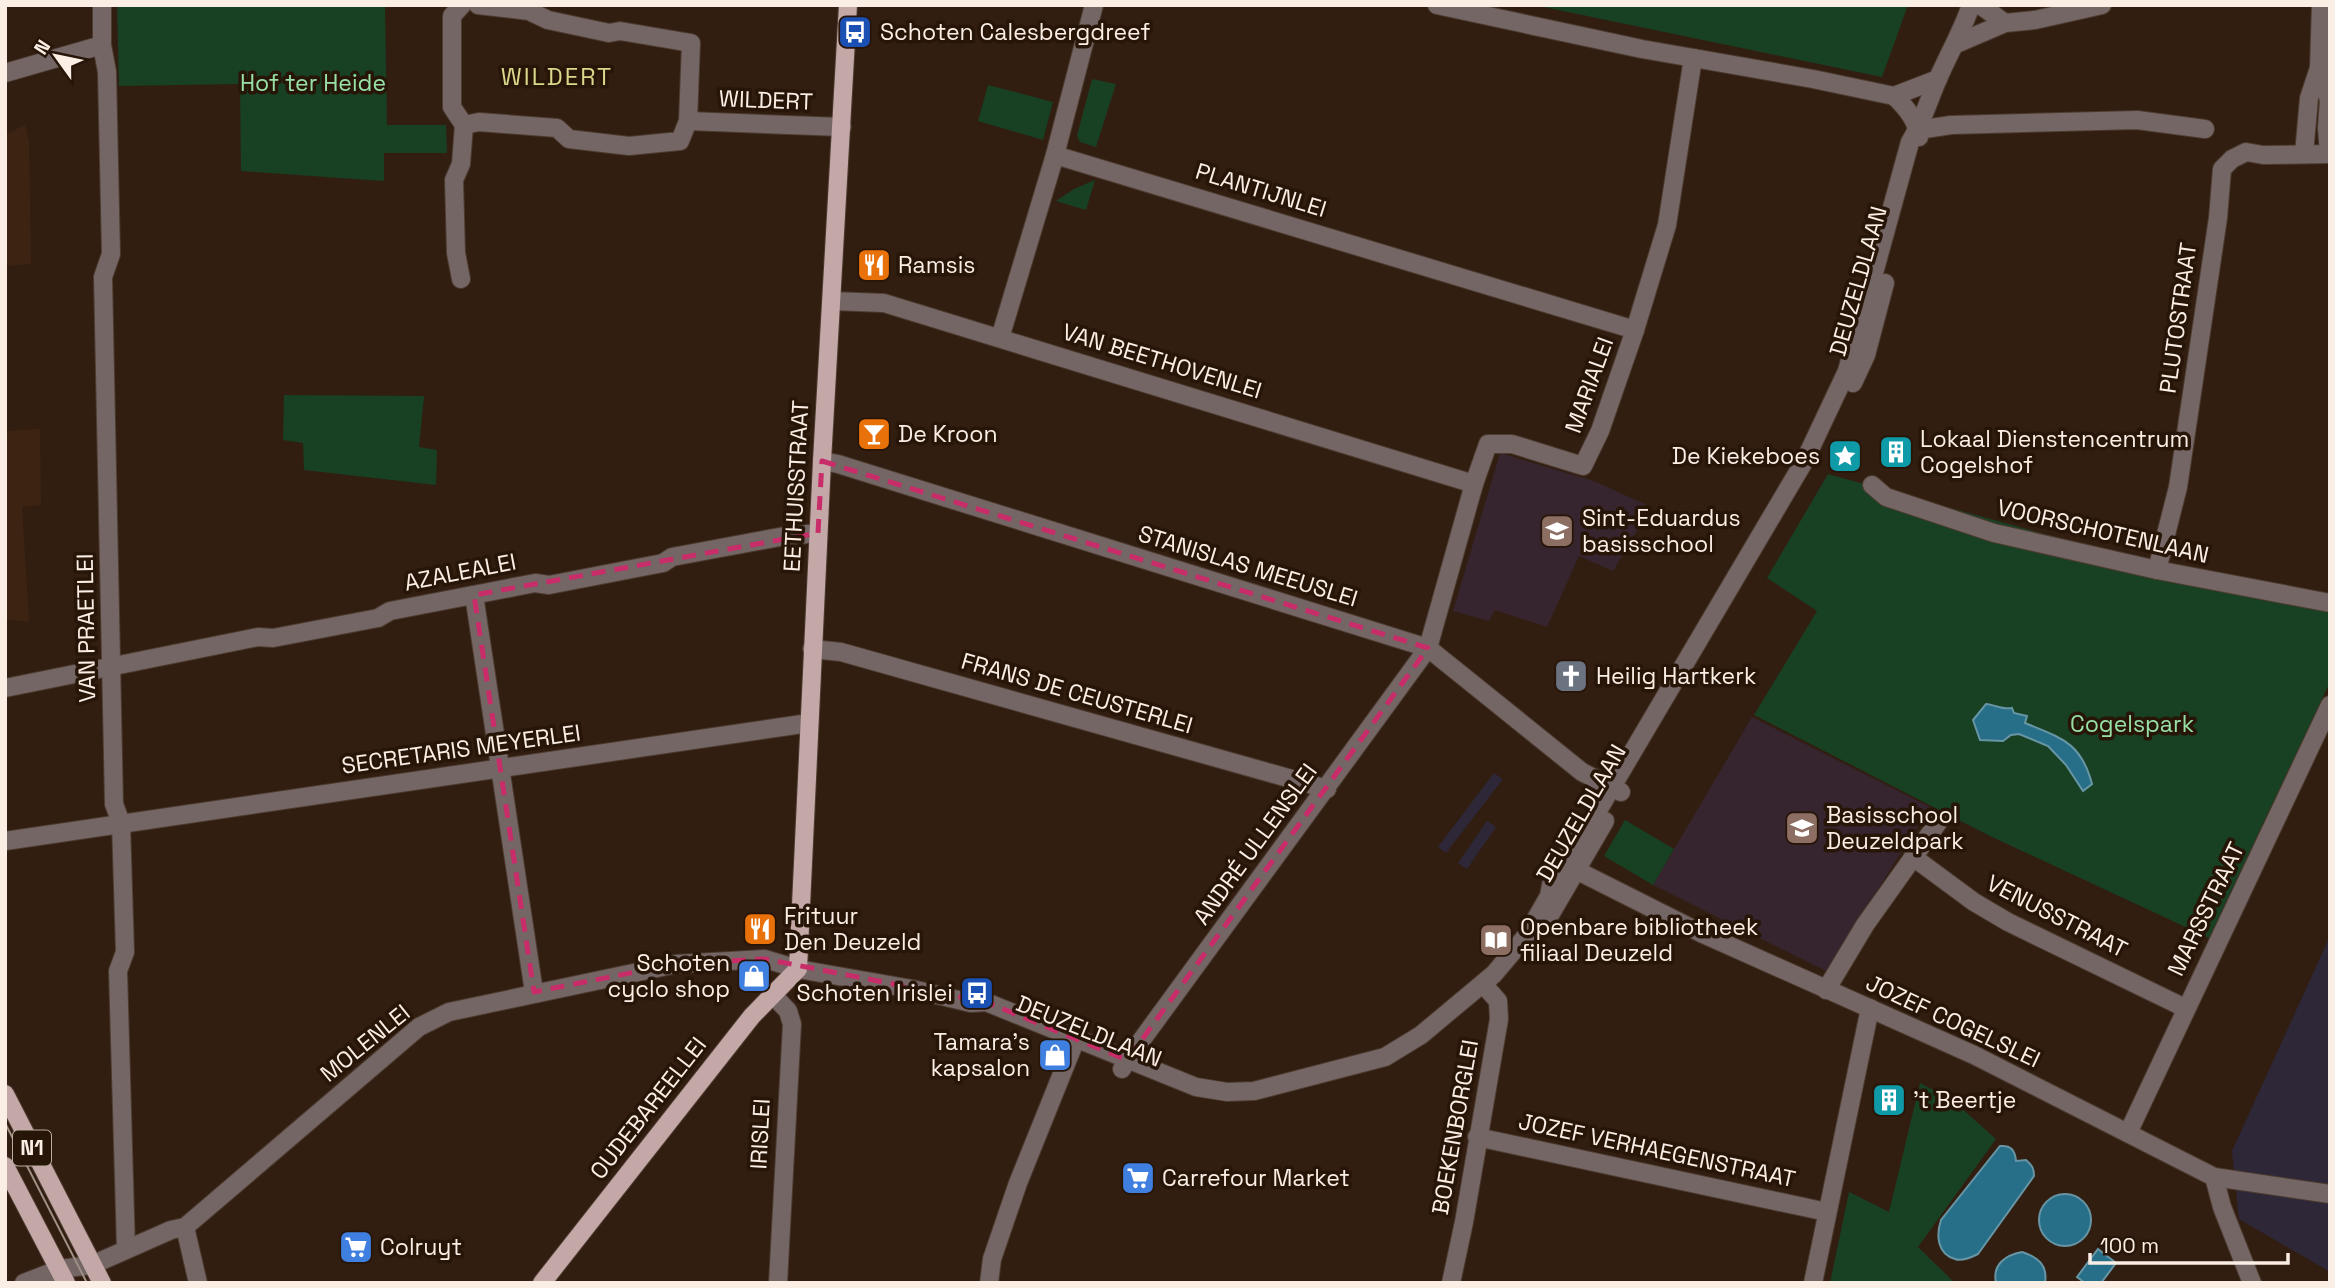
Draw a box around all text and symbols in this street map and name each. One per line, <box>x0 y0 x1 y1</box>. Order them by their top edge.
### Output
bus stop icon: Schoten Calesbergdreef <box>836 13 874 51</box>
place label: Schoten Calesbergdreef <box>880 17 1150 47</box>
north arrow <box>21 21 91 91</box>
text: N <box>28 35 56 59</box>
district label: WILDERT <box>501 61 613 92</box>
park label: Hof ter Heide <box>240 68 386 98</box>
street label: WILDERT <box>718 83 814 117</box>
street label: PLANTIJNLEI <box>1192 156 1330 224</box>
street label: DEUZELDLAAN <box>1822 203 1894 359</box>
street label: PLUTOSTRAAT <box>2153 241 2203 395</box>
restaurant icon: Ramsis <box>855 246 893 284</box>
place label: Ramsis <box>898 250 975 280</box>
street label: VAN BEETHOVENLEI <box>1059 316 1265 406</box>
street label: MARIALEI <box>1558 333 1620 437</box>
street label: EETHUISSTRAAT <box>777 399 815 573</box>
bar icon: De Kroon <box>855 415 893 453</box>
place label: De Kroon <box>898 419 998 449</box>
place label: Lokaal Dienstencentrum Cogelshof <box>1920 424 2189 480</box>
building icon: Lokaal Dienstencentrum Cogelshof <box>1877 433 1915 471</box>
place icon: De Kiekeboes <box>1826 437 1864 475</box>
place label: De Kiekeboes <box>1672 441 1820 471</box>
street label: VOORSCHOTENLAAN <box>1994 492 2212 570</box>
place label: Sint-Eduardus basisschool <box>1582 503 1741 559</box>
school or university icon: Sint-Eduardus basisschool <box>1538 512 1576 550</box>
street label: STANISLAS MEEUSLEI <box>1135 518 1361 614</box>
street label: AZALEALEI <box>401 546 519 598</box>
street label: VAN PRAETLEI <box>70 553 102 703</box>
street label: FRANS DE CEUSTERLEI <box>958 646 1196 740</box>
church icon: Heilig Hartkerk <box>1552 657 1590 695</box>
place label: Heilig Hartkerk <box>1596 661 1756 691</box>
park label: Cogelspark <box>2070 709 2194 739</box>
street label: SECRETARIS MEYERLEI <box>340 717 582 781</box>
street label: DEUZELDLAAN <box>1529 739 1633 887</box>
street label: ANDRÉ ULLENSLEI <box>1186 757 1324 931</box>
place label: Basisschool Deuzeldpark <box>1826 800 1964 856</box>
school or university icon: Basisschool Deuzeldpark <box>1783 809 1821 847</box>
street label: MARSSTRAAT <box>2161 837 2251 981</box>
street label: VENUSSTRAAT <box>1982 868 2132 964</box>
place label: Frituur Den Deuzeld <box>784 901 921 957</box>
restaurant icon: Frituur Den Deuzeld <box>741 910 779 948</box>
place label: Openbare bibliotheek filiaal Deuzeld <box>1520 912 1758 968</box>
library icon: Openbare bibliotheek filiaal Deuzeld <box>1477 921 1515 959</box>
place label: Schoten cyclo shop <box>607 948 730 1004</box>
shop icon: Schoten cyclo shop <box>735 957 773 995</box>
street label: JOZEF COGELSLEI <box>1861 967 2045 1075</box>
bus stop icon: Schoten Irislei <box>958 974 996 1012</box>
place label: Schoten Irislei <box>797 978 953 1008</box>
street label: DEUZELDLAAN <box>1012 988 1166 1074</box>
street label: MOLENLEI <box>314 998 416 1088</box>
place label: Tamara's kapsalon <box>931 1027 1030 1083</box>
street label: OUDEBAREELLEI <box>583 1031 713 1185</box>
shop icon: Tamara's kapsalon <box>1036 1036 1074 1074</box>
street label: BOEKENBORGLEI <box>1425 1037 1485 1217</box>
building icon: 't Beertje <box>1870 1081 1908 1119</box>
place label: 't Beertje <box>1913 1085 2016 1115</box>
street label: IRISLEI <box>743 1098 777 1170</box>
street label: JOZEF VERHAEGENSTRAAT <box>1516 1106 1798 1194</box>
road number: N1 <box>13 1130 51 1166</box>
supermarket icon: Carrefour Market <box>1119 1159 1157 1197</box>
place label: Carrefour Market <box>1162 1163 1350 1193</box>
scale bar <box>2090 1222 2288 1266</box>
supermarket icon: Colruyt <box>337 1228 375 1266</box>
place label: Colruyt <box>380 1232 462 1262</box>
text: 100 m <box>2100 1232 2159 1259</box>

